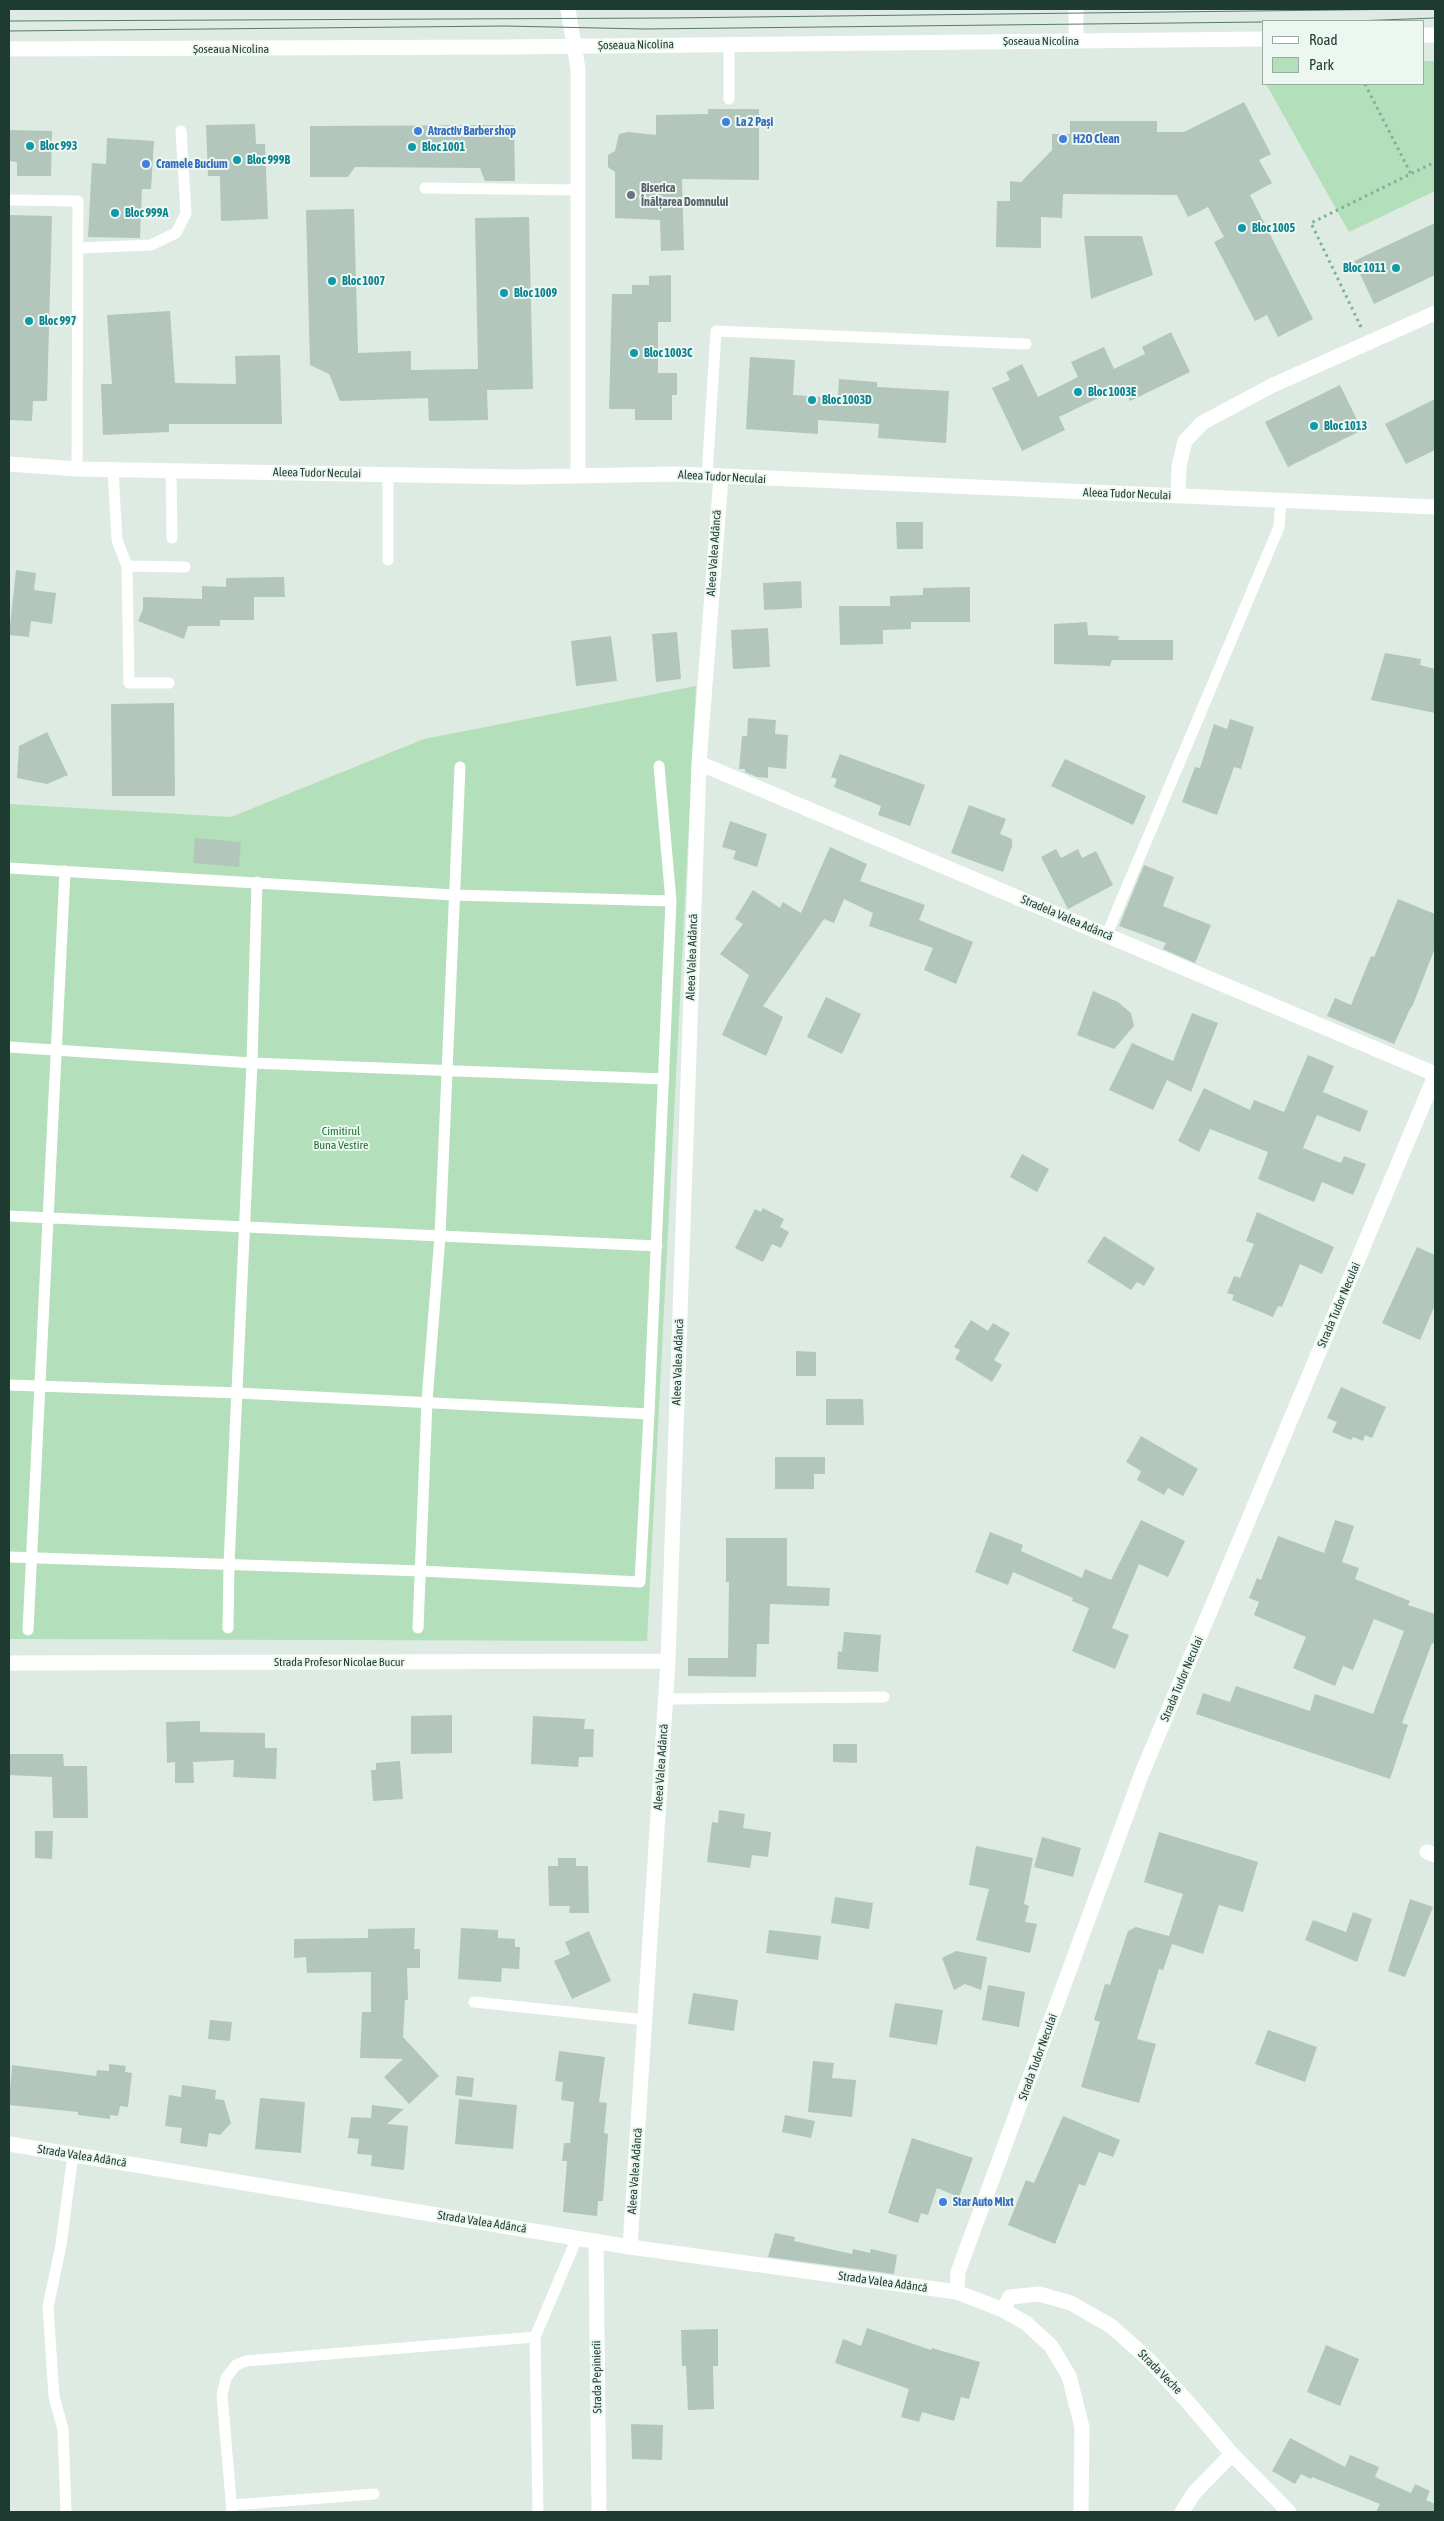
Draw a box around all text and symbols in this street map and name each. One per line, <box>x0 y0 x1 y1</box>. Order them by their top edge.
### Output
legend <box>1262 20 1424 85</box>
text: Road <box>1309 31 1338 48</box>
street label: Șoseaua Nicolina <box>1003 34 1079 48</box>
street label: Șoseaua Nicolina <box>598 37 674 53</box>
street label: Șoseaua Nicolina <box>193 42 269 56</box>
text: Park <box>1309 56 1334 73</box>
place label: La 2 Pași <box>736 115 773 129</box>
marker: La 2 Pași <box>720 116 732 128</box>
place label: Atractiv Barber shop <box>428 124 516 138</box>
marker: Atractiv Barber shop <box>412 125 424 137</box>
place label: H2O Clean <box>1073 132 1120 146</box>
marker: H2O Clean <box>1057 133 1069 145</box>
place label: Bloc 993 <box>40 139 77 153</box>
marker: Bloc 993 <box>24 140 36 152</box>
place label: Bloc 1001 <box>422 140 465 154</box>
marker: Bloc 1001 <box>406 141 418 153</box>
place label: Bloc 999B <box>247 153 290 167</box>
marker: Bloc 999B <box>231 154 243 166</box>
place label: Cramele Bucium <box>156 157 228 171</box>
marker: Cramele Bucium <box>140 158 152 170</box>
place label: Biserica Înălțarea Domnului <box>641 181 728 209</box>
marker: Biserica Înălțarea Domnului <box>625 189 637 201</box>
place label: Bloc 999A <box>125 206 168 220</box>
marker: Bloc 999A <box>109 207 121 219</box>
place label: Bloc 1005 <box>1252 221 1295 235</box>
marker: Bloc 1005 <box>1236 222 1248 234</box>
place label: Bloc 1011 <box>1343 261 1386 275</box>
marker: Bloc 1011 <box>1390 262 1402 274</box>
place label: Bloc 1007 <box>342 274 385 288</box>
marker: Bloc 1007 <box>326 275 338 287</box>
place label: Bloc 1009 <box>514 286 557 300</box>
marker: Bloc 1009 <box>498 287 510 299</box>
place label: Bloc 997 <box>39 314 76 328</box>
marker: Bloc 997 <box>23 315 35 327</box>
place label: Bloc 1003C <box>644 346 692 360</box>
marker: Bloc 1003C <box>628 347 640 359</box>
place label: Bloc 1003E <box>1088 385 1136 399</box>
marker: Bloc 1003E <box>1072 386 1084 398</box>
place label: Bloc 1003D <box>822 393 872 407</box>
marker: Bloc 1003D <box>806 394 818 406</box>
place label: Bloc 1013 <box>1324 419 1367 433</box>
marker: Bloc 1013 <box>1308 420 1320 432</box>
street label: Aleea Tudor Neculai <box>273 465 361 481</box>
street label: Aleea Tudor Neculai <box>678 468 766 486</box>
street label: Aleea Tudor Neculai <box>1083 485 1171 503</box>
street label: Aleea Valea Adâncă <box>704 509 724 597</box>
street label: Stradela Valea Adâncă <box>1019 892 1115 944</box>
street label: Aleea Valea Adâncă <box>683 913 701 1001</box>
park label: Cimitirul Buna Vestire <box>314 1124 368 1152</box>
street label: Strada Tudor Neculai <box>1314 1260 1364 1350</box>
street label: Aleea Valea Adâncă <box>669 1318 687 1406</box>
street label: Strada Tudor Neculai <box>1157 1634 1207 1724</box>
street label: Strada Profesor Nicolae Bucur <box>274 1655 404 1669</box>
street label: Aleea Valea Adâncă <box>651 1723 671 1811</box>
street label: Strada Tudor Neculai <box>1016 2012 1060 2102</box>
street label: Aleea Valea Adâncă <box>625 2127 645 2215</box>
street label: Strada Valea Adâncă <box>36 2142 128 2170</box>
place label: Star Auto Mixt <box>953 2195 1014 2209</box>
marker: Star Auto Mixt <box>937 2196 949 2208</box>
street label: Strada Valea Adâncă <box>436 2208 528 2236</box>
street label: Strada Valea Adâncă <box>837 2269 929 2295</box>
street label: Strada Pepinierii <box>589 2340 605 2414</box>
street label: Strada Veche <box>1135 2347 1185 2397</box>

